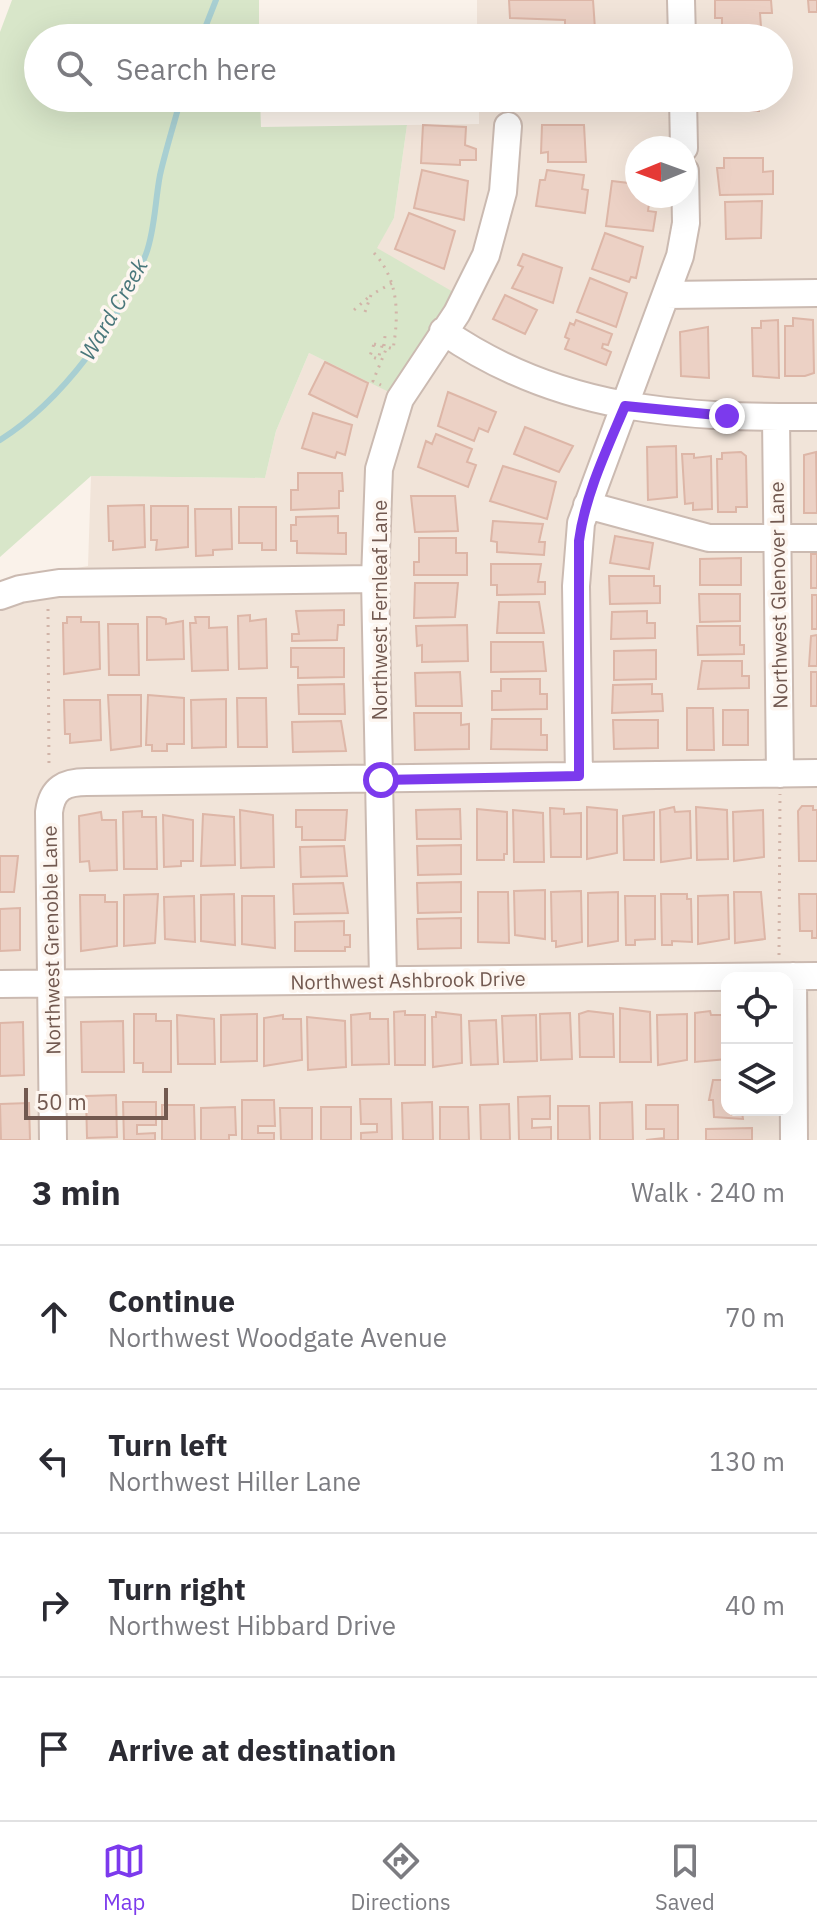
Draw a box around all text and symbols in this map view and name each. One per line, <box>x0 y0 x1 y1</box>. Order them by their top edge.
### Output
search box <box>24 24 793 112</box>
icon: search <box>52 46 96 90</box>
text: Search here <box>116 49 277 88</box>
north arrow <box>625 136 697 208</box>
water label: Ward Creek <box>72 253 154 365</box>
route end <box>709 398 745 434</box>
street label: Northwest Glenover Lane <box>763 481 793 709</box>
street label: Northwest Fernleaf Lane <box>366 500 393 720</box>
route start <box>363 762 399 798</box>
street label: Northwest Grenoble Lane <box>36 825 66 1055</box>
street label: Northwest Ashbrook Drive <box>290 964 526 996</box>
map controls <box>721 972 793 1116</box>
button: locate <box>721 972 793 1044</box>
button: layers <box>721 1044 793 1116</box>
scale bar <box>24 1084 168 1120</box>
text: 50 m <box>36 1087 87 1116</box>
text: 3 min <box>32 1170 121 1214</box>
text: Walk · 240 m <box>631 1175 785 1209</box>
text: Continue <box>108 1281 235 1320</box>
icon: ahead <box>32 1295 76 1339</box>
text: 70 m <box>725 1300 785 1334</box>
text: Northwest Woodgate Avenue <box>108 1320 447 1354</box>
text: Turn left <box>108 1425 227 1464</box>
icon: left <box>32 1439 76 1483</box>
text: 130 m <box>709 1444 785 1478</box>
text: Northwest Hiller Lane <box>108 1464 361 1498</box>
text: Turn right <box>108 1569 246 1608</box>
icon: right <box>32 1583 76 1627</box>
text: 40 m <box>725 1588 785 1622</box>
text: Northwest Hibbard Drive <box>108 1608 396 1642</box>
icon: arrive <box>32 1727 76 1771</box>
text: Arrive at destination <box>108 1730 396 1769</box>
tab: Map <box>102 1839 146 1916</box>
tab: Directions <box>351 1839 451 1916</box>
tab: Saved <box>655 1839 715 1916</box>

